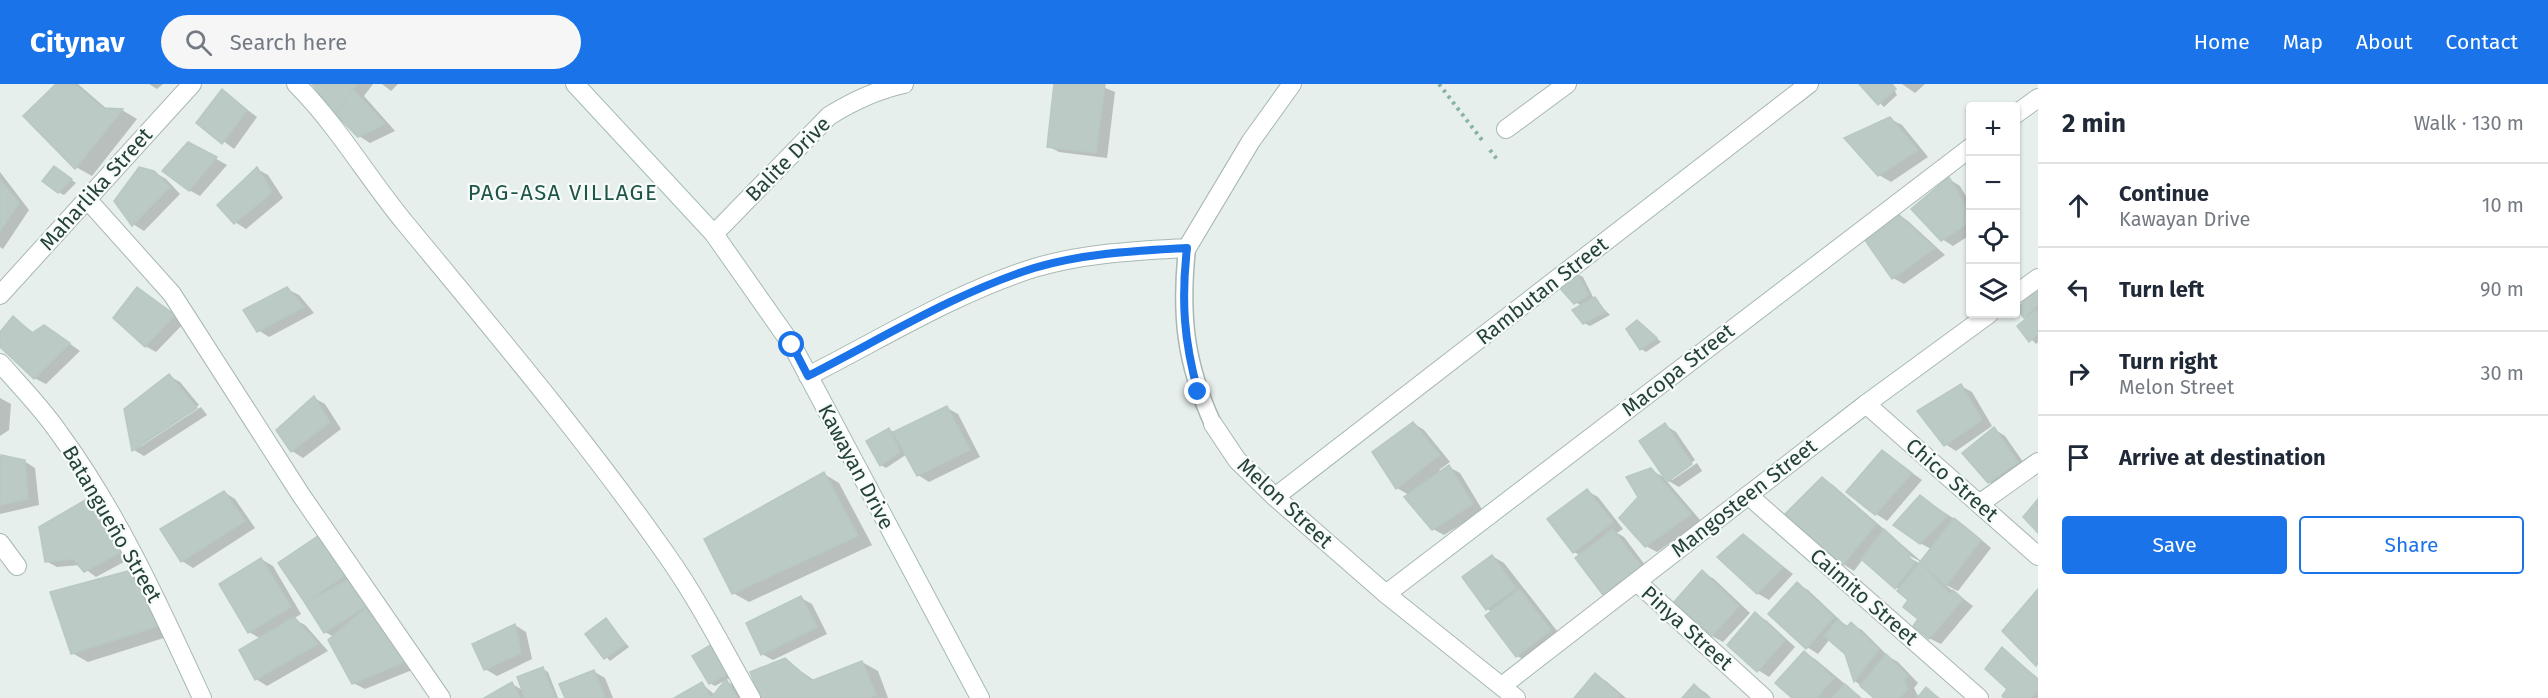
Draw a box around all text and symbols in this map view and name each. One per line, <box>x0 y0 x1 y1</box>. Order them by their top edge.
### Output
search box <box>161 15 581 69</box>
text: Citynav <box>30 26 125 59</box>
icon: search <box>182 26 215 59</box>
text: Search here <box>230 29 347 56</box>
text: Home <box>2194 29 2250 55</box>
text: Map <box>2283 29 2323 55</box>
text: About <box>2356 29 2413 55</box>
text: Contact <box>2446 29 2518 55</box>
map controls <box>1966 102 2020 318</box>
button: + <box>1966 102 2020 156</box>
text: 2 min <box>2062 108 2126 139</box>
street label: Balite Drive <box>740 111 836 207</box>
text: Walk · 130 m <box>2414 111 2524 135</box>
street label: Maharlika Street <box>34 122 158 256</box>
button: − <box>1966 156 2020 210</box>
district label: PAG-ASA VILLAGE <box>468 179 658 206</box>
text: Continue <box>2119 180 2209 207</box>
icon: ahead <box>2062 189 2095 222</box>
text: 10 m <box>2482 193 2524 217</box>
text: Kawayan Drive <box>2119 207 2250 231</box>
button: locate <box>1966 210 2020 264</box>
street label: Rambutan Street <box>1471 231 1613 351</box>
button: layers <box>1966 264 2020 318</box>
icon: left <box>2062 273 2095 306</box>
text: Turn left <box>2119 276 2204 303</box>
text: 90 m <box>2480 277 2524 301</box>
street label: Macopa Street <box>1616 318 1740 422</box>
route start <box>778 331 804 357</box>
text: Turn right <box>2119 348 2218 375</box>
icon: right <box>2062 357 2095 390</box>
text: 30 m <box>2480 361 2524 385</box>
text: Melon Street <box>2119 375 2234 399</box>
route end <box>1184 378 1210 404</box>
street label: Kawayan Drive <box>812 400 900 534</box>
street label: Mangosteen Street <box>1666 433 1822 563</box>
street label: Chico Street <box>1900 433 2004 528</box>
street label: Batangueño Street <box>57 441 168 607</box>
icon: arrive <box>2062 441 2095 474</box>
text: Arrive at destination <box>2119 444 2326 471</box>
street label: Melon Street <box>1232 452 1338 554</box>
button: Save <box>2062 516 2287 574</box>
button: Share <box>2299 516 2524 574</box>
street label: Caimito Street <box>1805 543 1924 651</box>
street label: Pinya Street <box>1636 580 1738 676</box>

